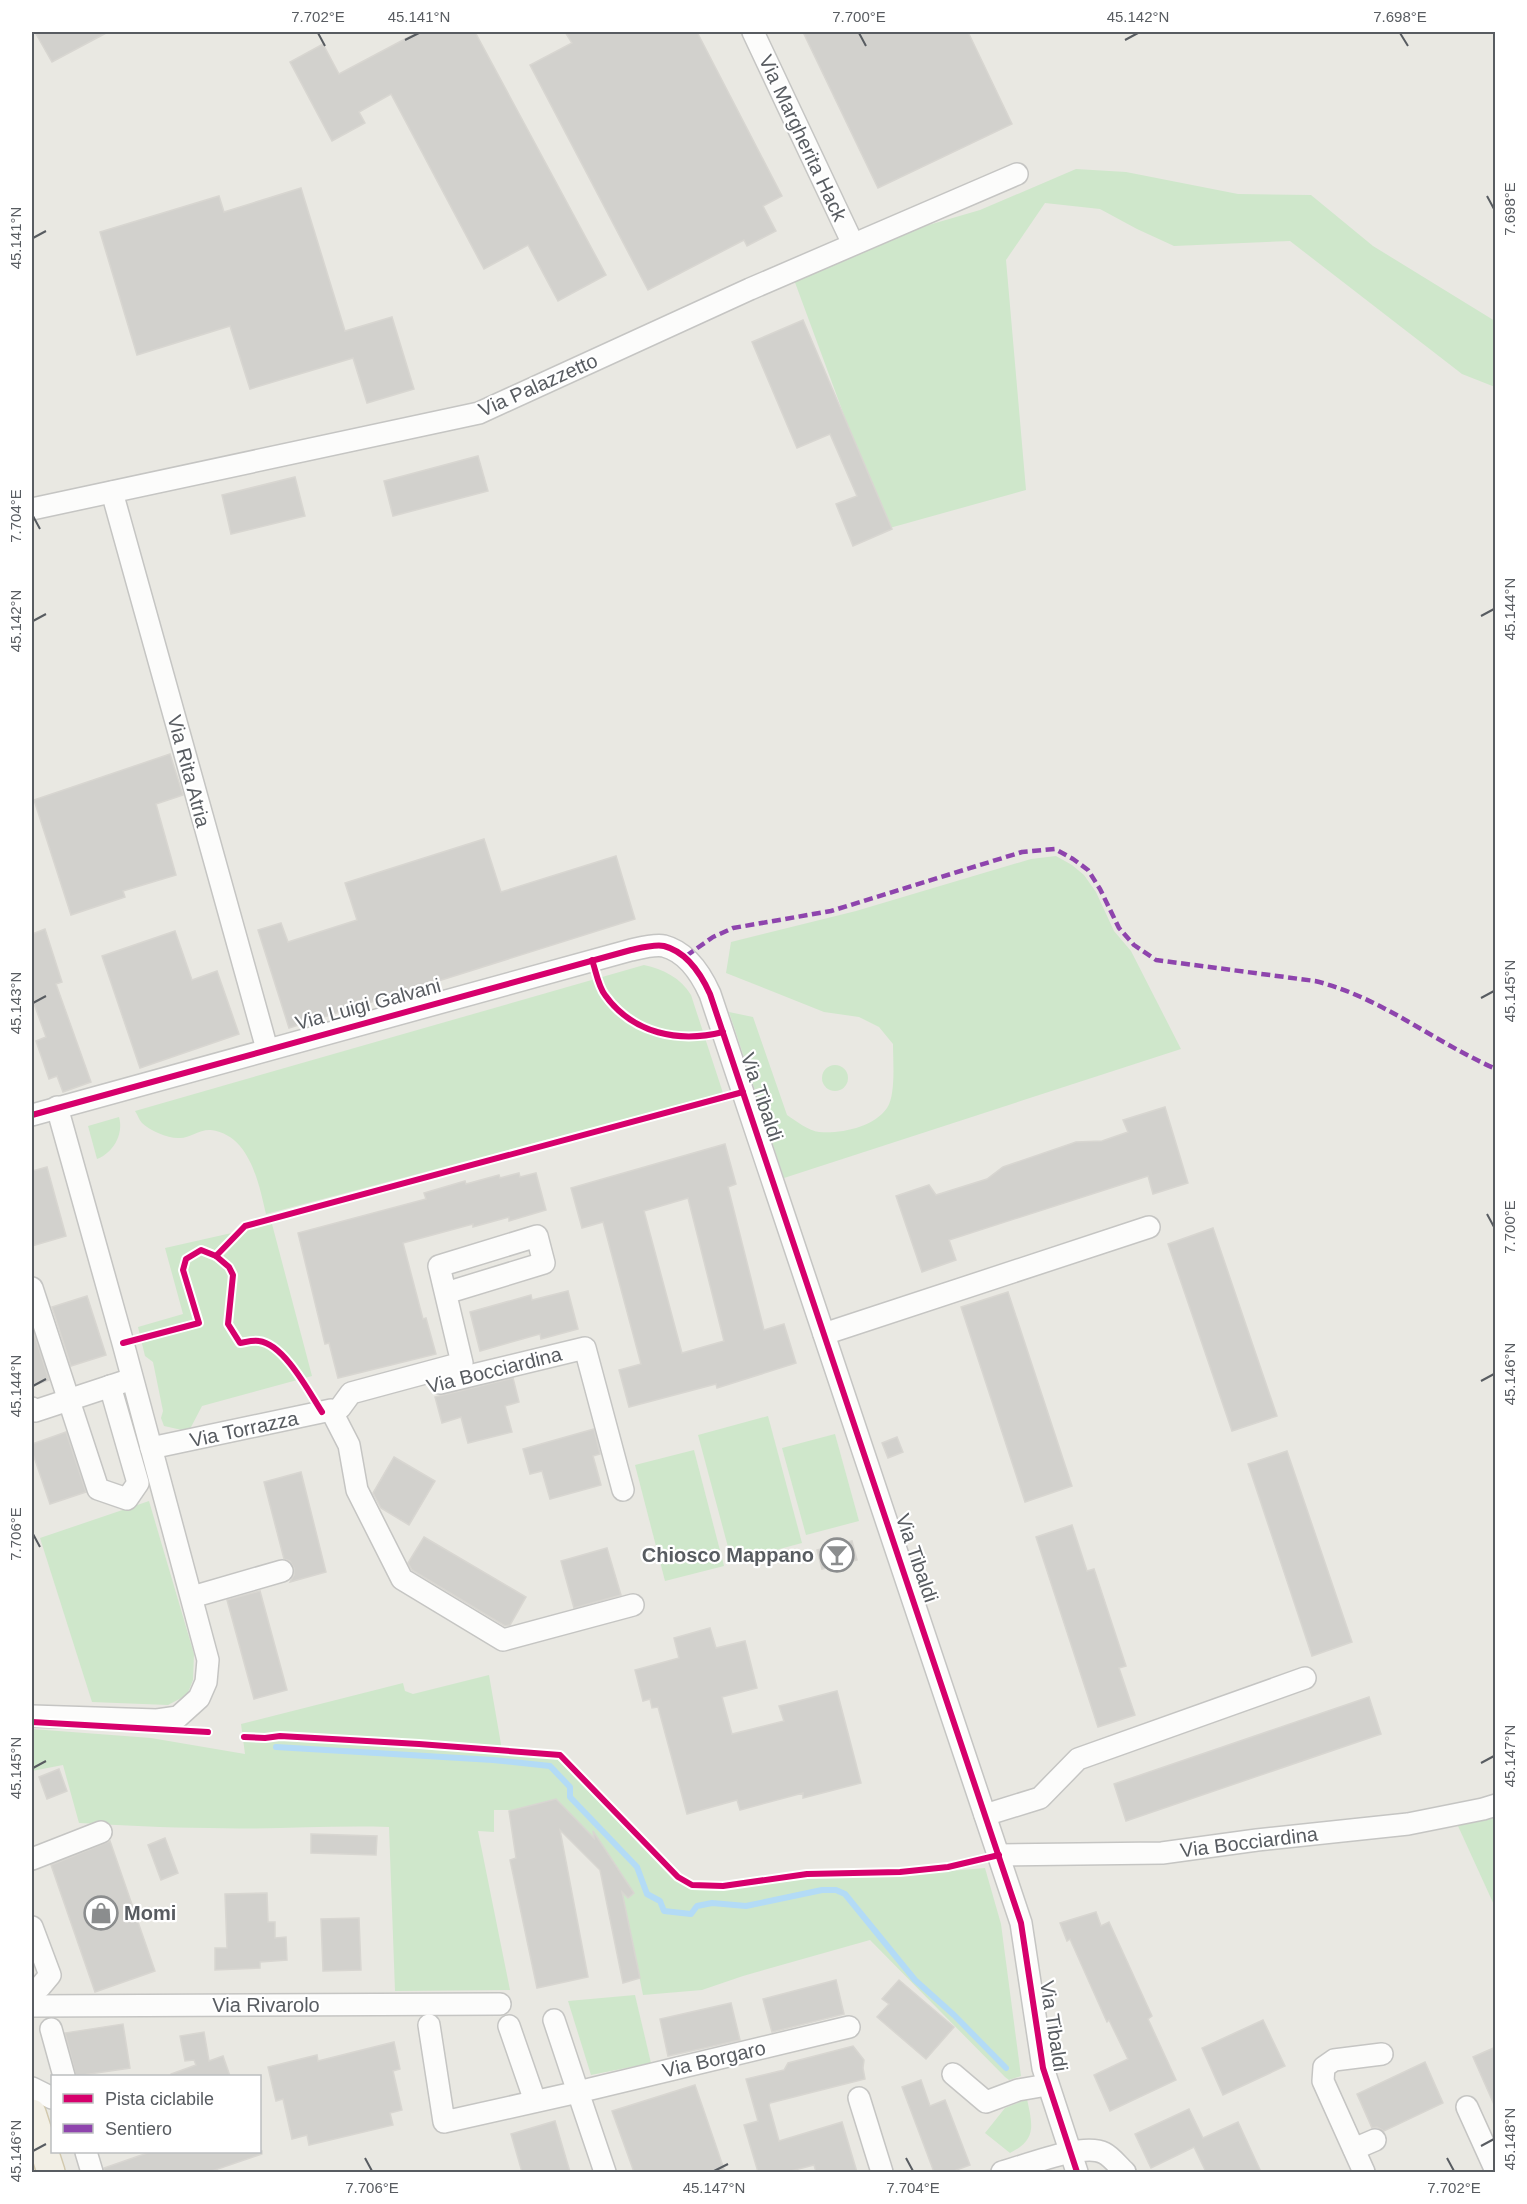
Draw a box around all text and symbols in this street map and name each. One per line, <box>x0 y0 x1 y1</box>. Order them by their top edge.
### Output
text: 7.702°E <box>291 8 345 25</box>
text: 45.141°N <box>388 8 450 25</box>
text: 7.700°E <box>832 8 886 25</box>
text: 45.142°N <box>1107 8 1169 25</box>
text: 7.698°E <box>1373 8 1427 25</box>
street label: Via Margherita Hack <box>755 51 852 225</box>
text: 7.698°E <box>1501 182 1518 236</box>
text: 45.141°N <box>7 207 24 269</box>
street label: Via Palazzetto <box>475 349 601 421</box>
text: 7.704°E <box>7 489 24 543</box>
text: 45.144°N <box>1501 578 1518 640</box>
text: 45.142°N <box>7 590 24 652</box>
street label: Via Rita Atria <box>163 712 215 830</box>
text: 45.145°N <box>1501 960 1518 1022</box>
text: 45.143°N <box>7 972 24 1034</box>
street label: Via Luigi Galvani <box>293 974 443 1034</box>
street label: Via Tibaldi <box>737 1050 787 1144</box>
text: 7.700°E <box>1501 1200 1518 1254</box>
street label: Via Bocciardina <box>424 1342 565 1397</box>
text: 45.146°N <box>1501 1343 1518 1405</box>
text: 45.144°N <box>7 1355 24 1417</box>
street label: Via Torrazza <box>188 1407 301 1451</box>
text: 7.706°E <box>7 1507 24 1561</box>
street label: Via Tibaldi <box>892 1511 942 1605</box>
bar icon: Chiosco Mappano <box>819 1537 855 1573</box>
place label: Chiosco Mappano <box>642 1544 814 1566</box>
text: 45.147°N <box>1501 1725 1518 1787</box>
text: 45.145°N <box>7 1737 24 1799</box>
street label: Via Bocciardina <box>1179 1823 1320 1861</box>
shop icon: Momi <box>83 1895 119 1931</box>
place label: Momi <box>124 1902 176 1924</box>
street label: Via Tibaldi <box>1036 1979 1072 2073</box>
street label: Via Rivarolo <box>212 1994 320 2016</box>
street label: Via Borgaro <box>660 2036 768 2082</box>
legend <box>51 2075 261 2153</box>
text: Pista ciclabile <box>105 2089 214 2109</box>
text: 45.148°N <box>1501 2108 1518 2170</box>
text: Sentiero <box>105 2119 172 2139</box>
text: 45.146°N <box>7 2120 24 2182</box>
text: 7.706°E <box>345 2179 399 2196</box>
text: 45.147°N <box>683 2179 745 2196</box>
text: 7.704°E <box>886 2179 940 2196</box>
text: 7.702°E <box>1427 2179 1481 2196</box>

